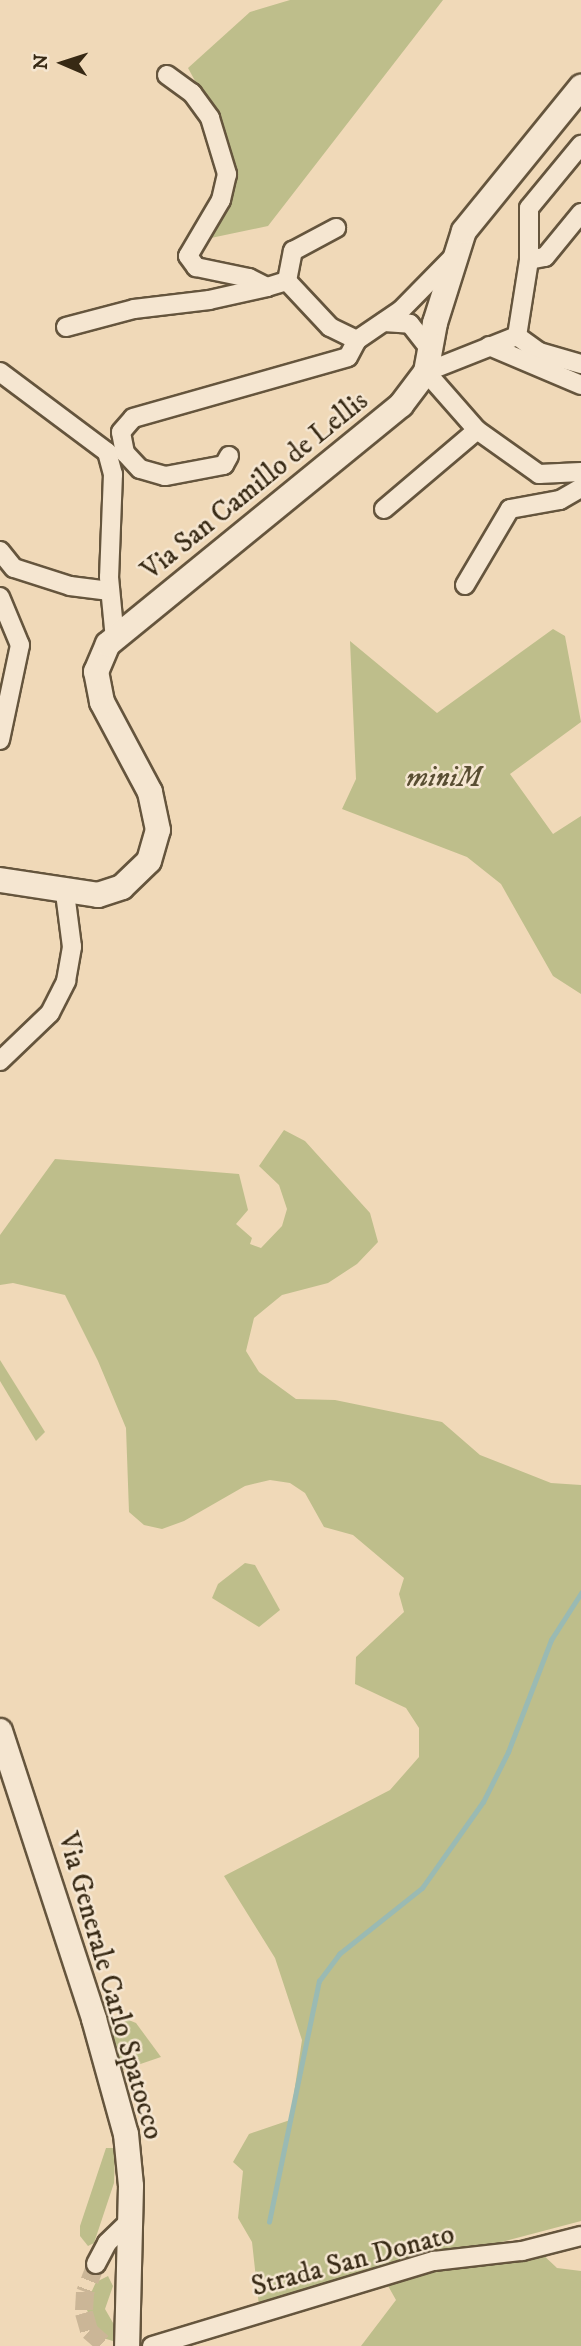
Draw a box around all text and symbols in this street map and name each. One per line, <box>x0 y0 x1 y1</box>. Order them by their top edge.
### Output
north arrow <box>28 28 98 98</box>
text: N <box>30 53 53 70</box>
street label: Via San Camillo de Lellis <box>135 384 375 588</box>
park label: miniM <box>406 761 482 795</box>
street label: Via Generale Carlo Spatocco <box>50 1829 170 2143</box>
street label: Strada San Donato <box>248 2218 458 2304</box>

